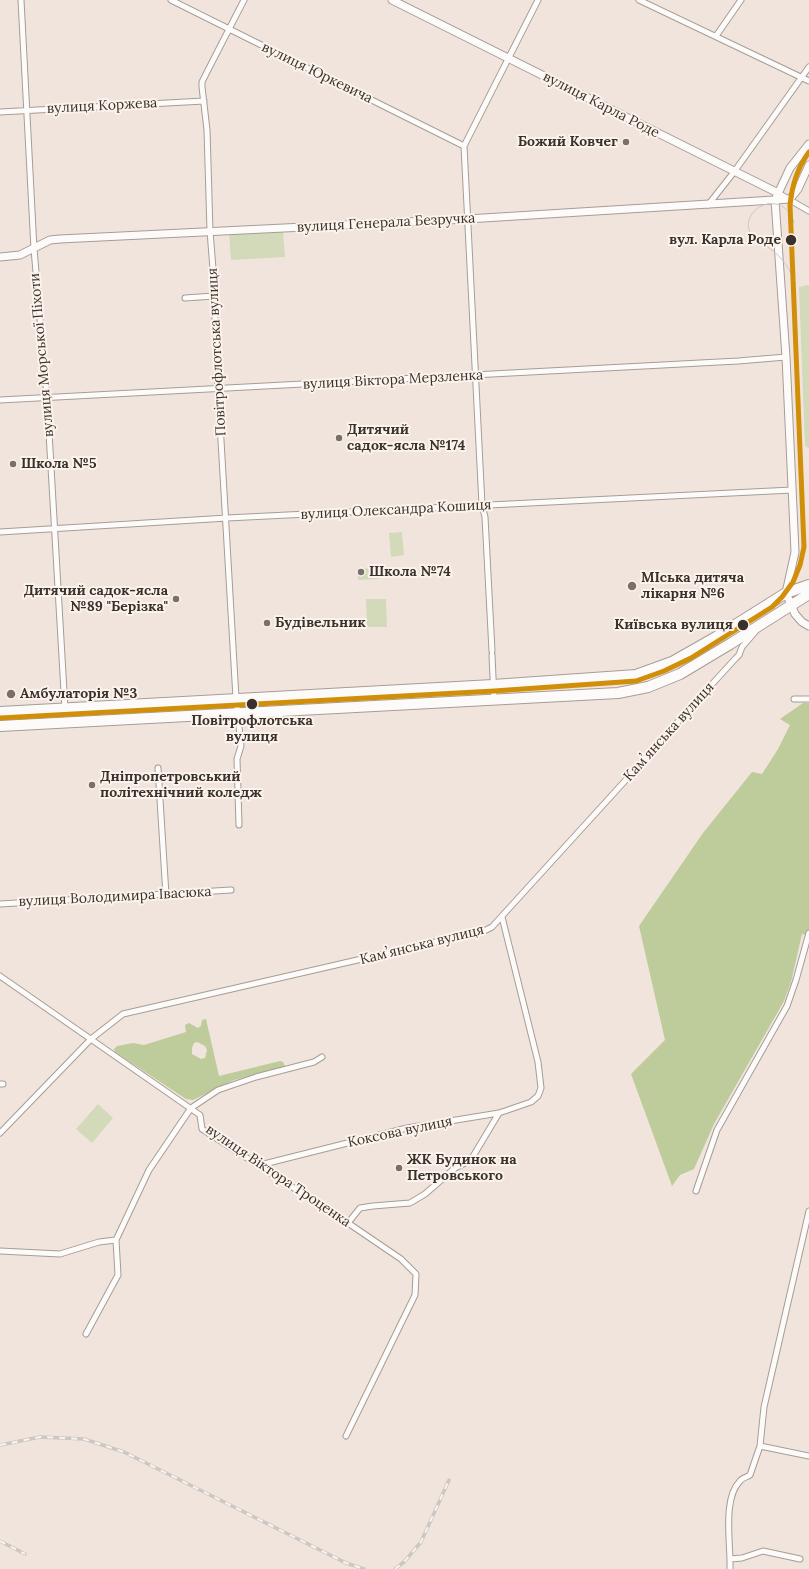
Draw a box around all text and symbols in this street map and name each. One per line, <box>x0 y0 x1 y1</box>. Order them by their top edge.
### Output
street label: вулиця Юркевича <box>259 39 375 107</box>
street label: вулиця Карла Роде <box>540 68 662 142</box>
street label: вулиця Коржева <box>46 95 158 117</box>
place label: Божий Ковчег <box>518 134 618 150</box>
marker: Божий Ковчег <box>621 137 631 147</box>
street label: вулиця Генерала Безручка <box>296 210 476 236</box>
place label: вул. Карла Роде <box>669 232 781 248</box>
marker: вул. Карла Роде <box>784 233 798 247</box>
street label: Повітрофлотська вулиця <box>204 267 230 437</box>
street label: вулиця Морської Піхоти <box>26 272 58 438</box>
street label: вулиця Віктора Мерзленка <box>302 367 484 393</box>
place label: Дитячий садок-ясла №174 <box>347 422 465 454</box>
marker: Дитячий садок-ясла №174 <box>334 433 344 443</box>
place label: Школа №5 <box>21 456 97 472</box>
marker: Школа №5 <box>8 459 18 469</box>
street label: вулиця Олександра Кошиця <box>300 497 492 523</box>
place label: Школа №74 <box>369 564 451 580</box>
marker: Школа №74 <box>356 567 366 577</box>
place label: МІська дитяча лікарня №6 <box>641 570 744 602</box>
marker: МІська дитяча лікарня №6 <box>626 580 638 592</box>
place label: Дитячий садок-ясла №89 "Берізка" <box>24 583 168 616</box>
marker: Дитячий садок-ясла №89 "Берізка" <box>171 594 181 604</box>
place label: Будівельник <box>275 615 366 631</box>
place label: Київська вулиця <box>614 617 733 633</box>
marker: Будівельник <box>262 618 272 628</box>
marker: Київська вулиця <box>736 618 750 632</box>
street label: Камʼянська вулиця <box>620 679 718 785</box>
place label: Амбулаторія №3 <box>20 686 137 702</box>
marker: Амбулаторія №3 <box>5 688 17 700</box>
marker: Повітрофлотська вулиця <box>245 697 259 711</box>
place label: Повітрофлотська вулиця <box>191 713 313 746</box>
place label: Дніпропетровський політехнічний коледж <box>100 769 262 802</box>
marker: Дніпропетровський політехнічний коледж <box>87 780 97 790</box>
street label: вулиця Володимира Івасюка <box>18 884 212 910</box>
street label: Камʼянська вулиця <box>358 921 486 969</box>
street label: Коксова вулиця <box>346 1113 454 1151</box>
street label: вулиця Віктора Троценка <box>202 1121 354 1231</box>
place label: ЖК Будинок на Петровського <box>407 1152 517 1184</box>
marker: ЖК Будинок на Петровського <box>394 1163 404 1173</box>

